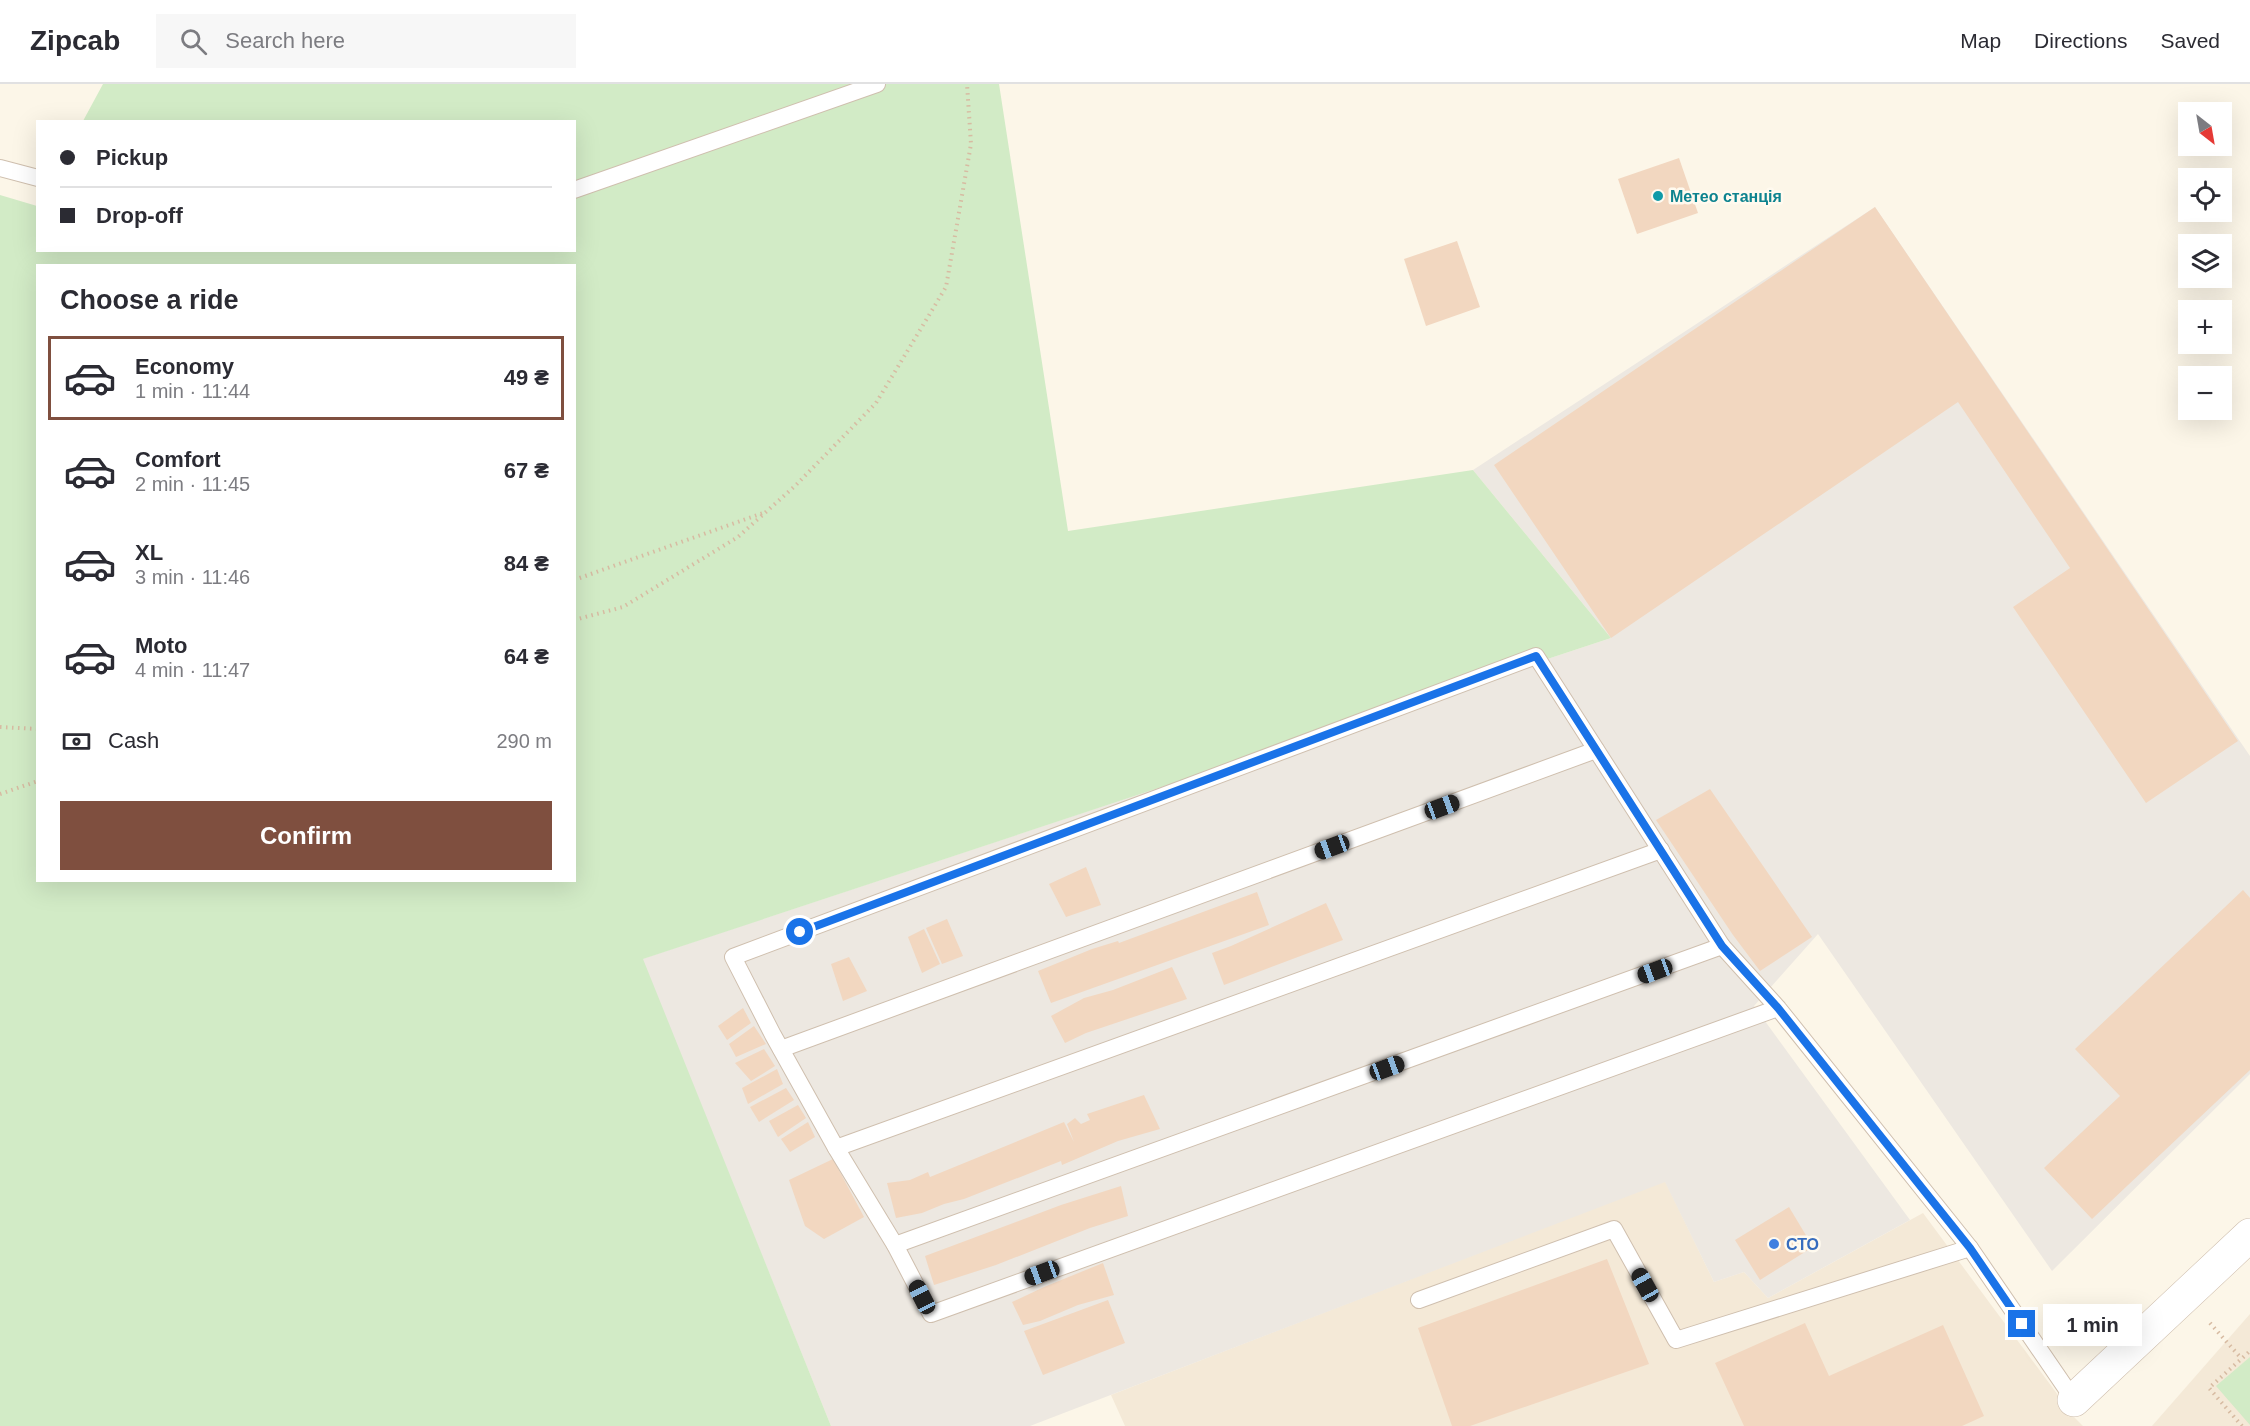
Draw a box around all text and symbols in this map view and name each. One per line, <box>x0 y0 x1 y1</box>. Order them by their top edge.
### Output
search box <box>156 14 576 68</box>
text: Zipcab <box>30 25 120 56</box>
icon: search <box>177 25 210 58</box>
text: Search here <box>225 28 345 53</box>
text: Map <box>1960 29 2001 52</box>
text: Directions <box>2034 29 2127 52</box>
text: Saved <box>2160 29 2220 52</box>
north arrow <box>2178 102 2232 156</box>
map controls <box>2178 102 2232 420</box>
text: Pickup <box>96 145 168 170</box>
button: locate <box>2178 168 2232 222</box>
place label: Метео станція <box>1670 188 1782 205</box>
marker: Метео станція <box>1651 189 1665 203</box>
text: Drop-off <box>96 203 183 228</box>
button: layers <box>2178 234 2232 288</box>
text: Choose a ride <box>60 285 239 315</box>
button: + <box>2178 300 2232 354</box>
icon: car <box>63 351 117 405</box>
text: Economy <box>135 354 234 379</box>
text: 49 ₴ <box>504 365 549 390</box>
button: − <box>2178 366 2232 420</box>
text: 1 min · 11:44 <box>135 380 250 402</box>
icon: car <box>63 444 117 498</box>
text: Comfort <box>135 447 221 472</box>
text: 67 ₴ <box>504 458 549 483</box>
text: 2 min · 11:45 <box>135 473 250 495</box>
icon: car <box>63 537 117 591</box>
text: XL <box>135 540 163 565</box>
text: 84 ₴ <box>504 551 549 576</box>
text: 3 min · 11:46 <box>135 566 250 588</box>
icon: car <box>63 630 117 684</box>
text: Moto <box>135 633 188 658</box>
text: 64 ₴ <box>504 644 549 669</box>
text: 4 min · 11:47 <box>135 659 250 681</box>
icon: cash <box>60 725 93 758</box>
text: Cash <box>108 728 159 753</box>
text: 290 m <box>496 730 552 752</box>
car <box>1422 792 1462 822</box>
button: Confirm <box>60 801 552 870</box>
car <box>1312 832 1352 862</box>
route start <box>786 918 813 945</box>
car <box>1635 956 1675 986</box>
car <box>1367 1053 1407 1083</box>
place label: СТО <box>1786 1236 1819 1253</box>
marker: СТО <box>1767 1237 1781 1251</box>
car <box>1022 1258 1062 1288</box>
car <box>1628 1265 1662 1305</box>
car <box>906 1277 938 1317</box>
callout: 1 min <box>2043 1303 2142 1345</box>
route end <box>2008 1310 2035 1337</box>
text: 1 min <box>2066 1314 2119 1336</box>

